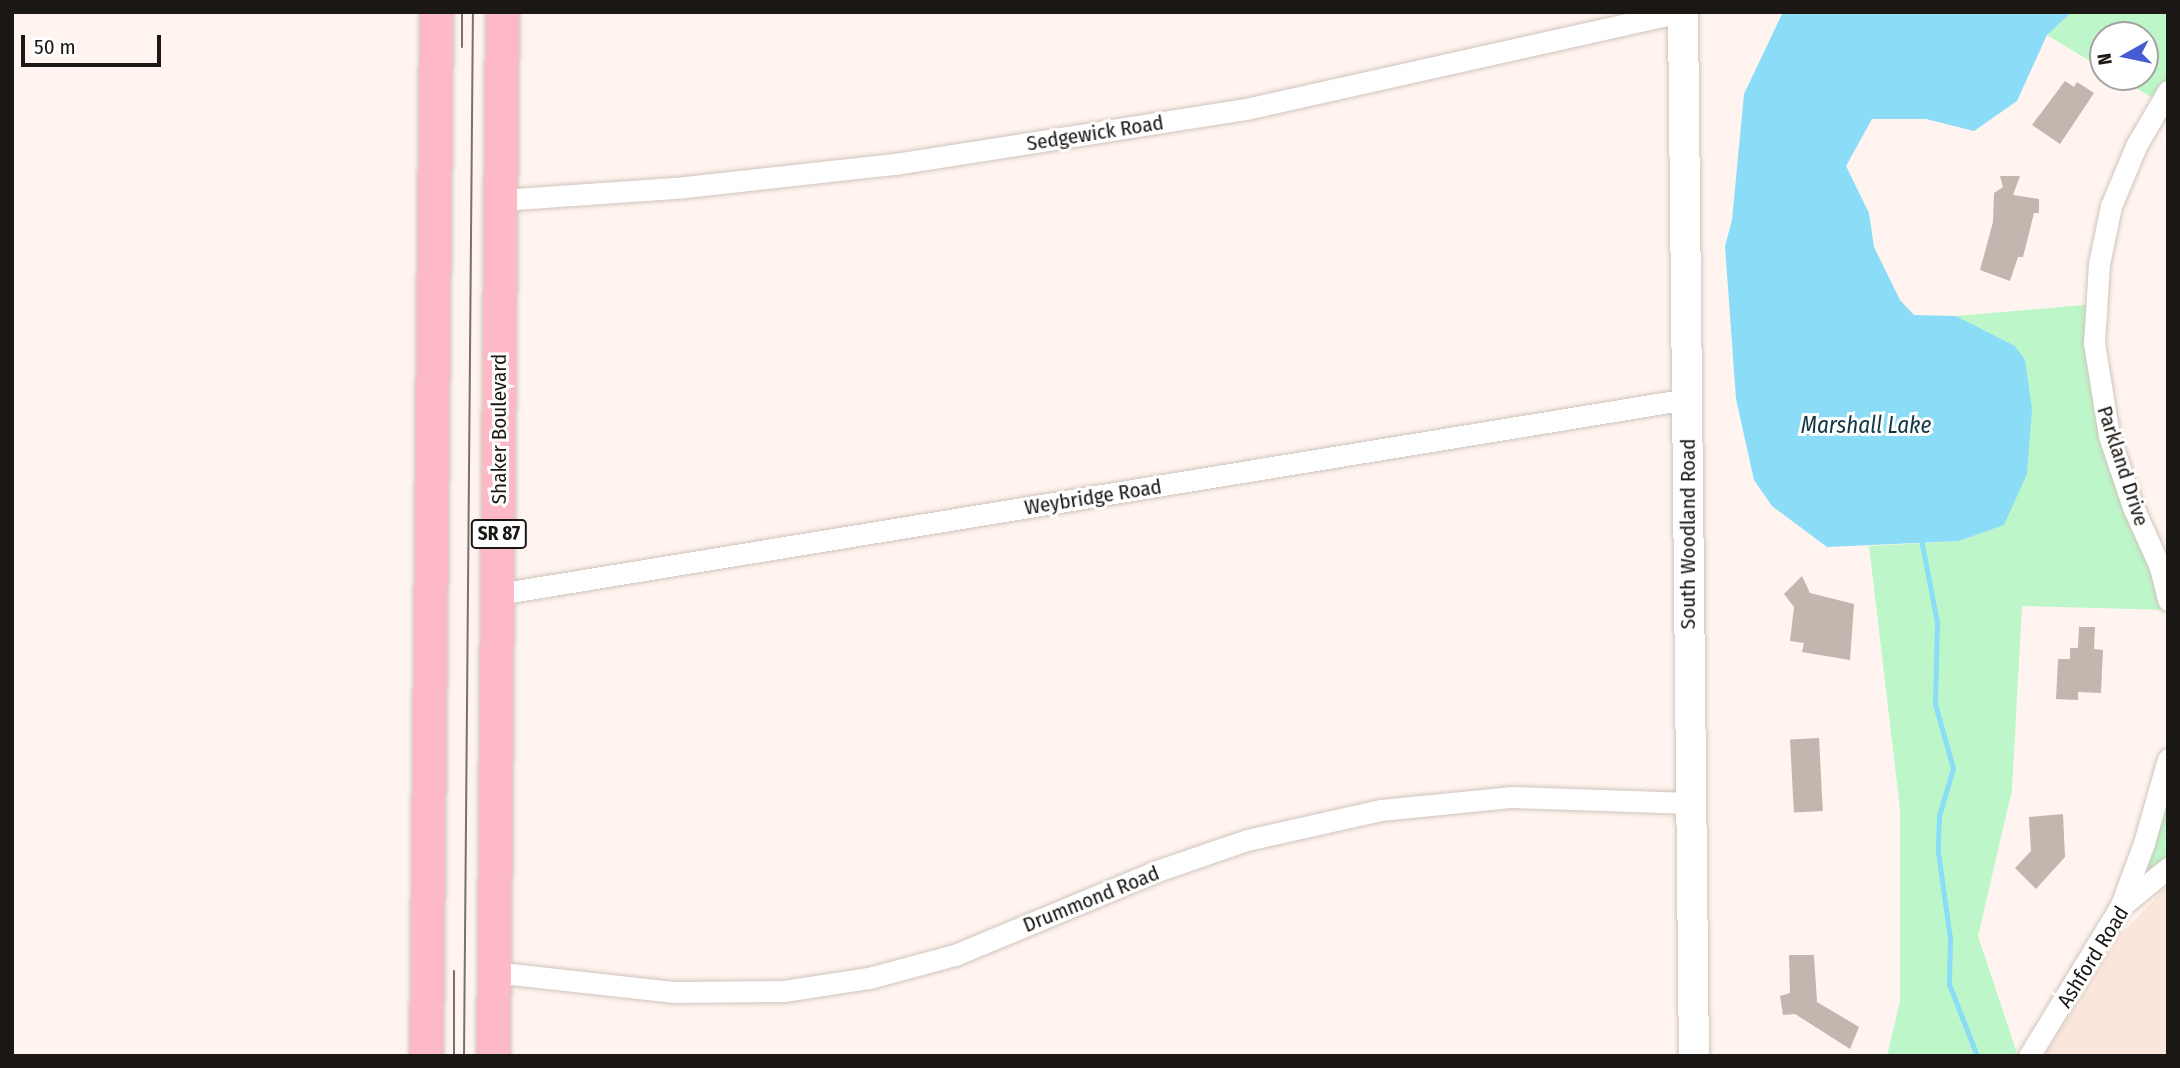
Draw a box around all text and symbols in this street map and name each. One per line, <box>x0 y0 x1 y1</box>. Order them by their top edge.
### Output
scale bar <box>24 21 164 65</box>
north arrow <box>2089 21 2159 91</box>
text: 50 m <box>34 34 76 60</box>
text: N <box>2092 52 2117 66</box>
street label: Sedgewick Road <box>1025 110 1165 156</box>
street label: Shaker Boulevard <box>486 354 512 504</box>
street label: Parkland Drive <box>2092 403 2154 529</box>
water label: Marshall Lake <box>1801 411 1931 439</box>
street label: South Woodland Road <box>1675 439 1701 629</box>
street label: Weybridge Road <box>1023 474 1163 520</box>
road number: SR 87 <box>469 519 529 550</box>
street label: Drummond Road <box>1019 860 1163 938</box>
street label: Ashford Road <box>2052 902 2134 1012</box>

